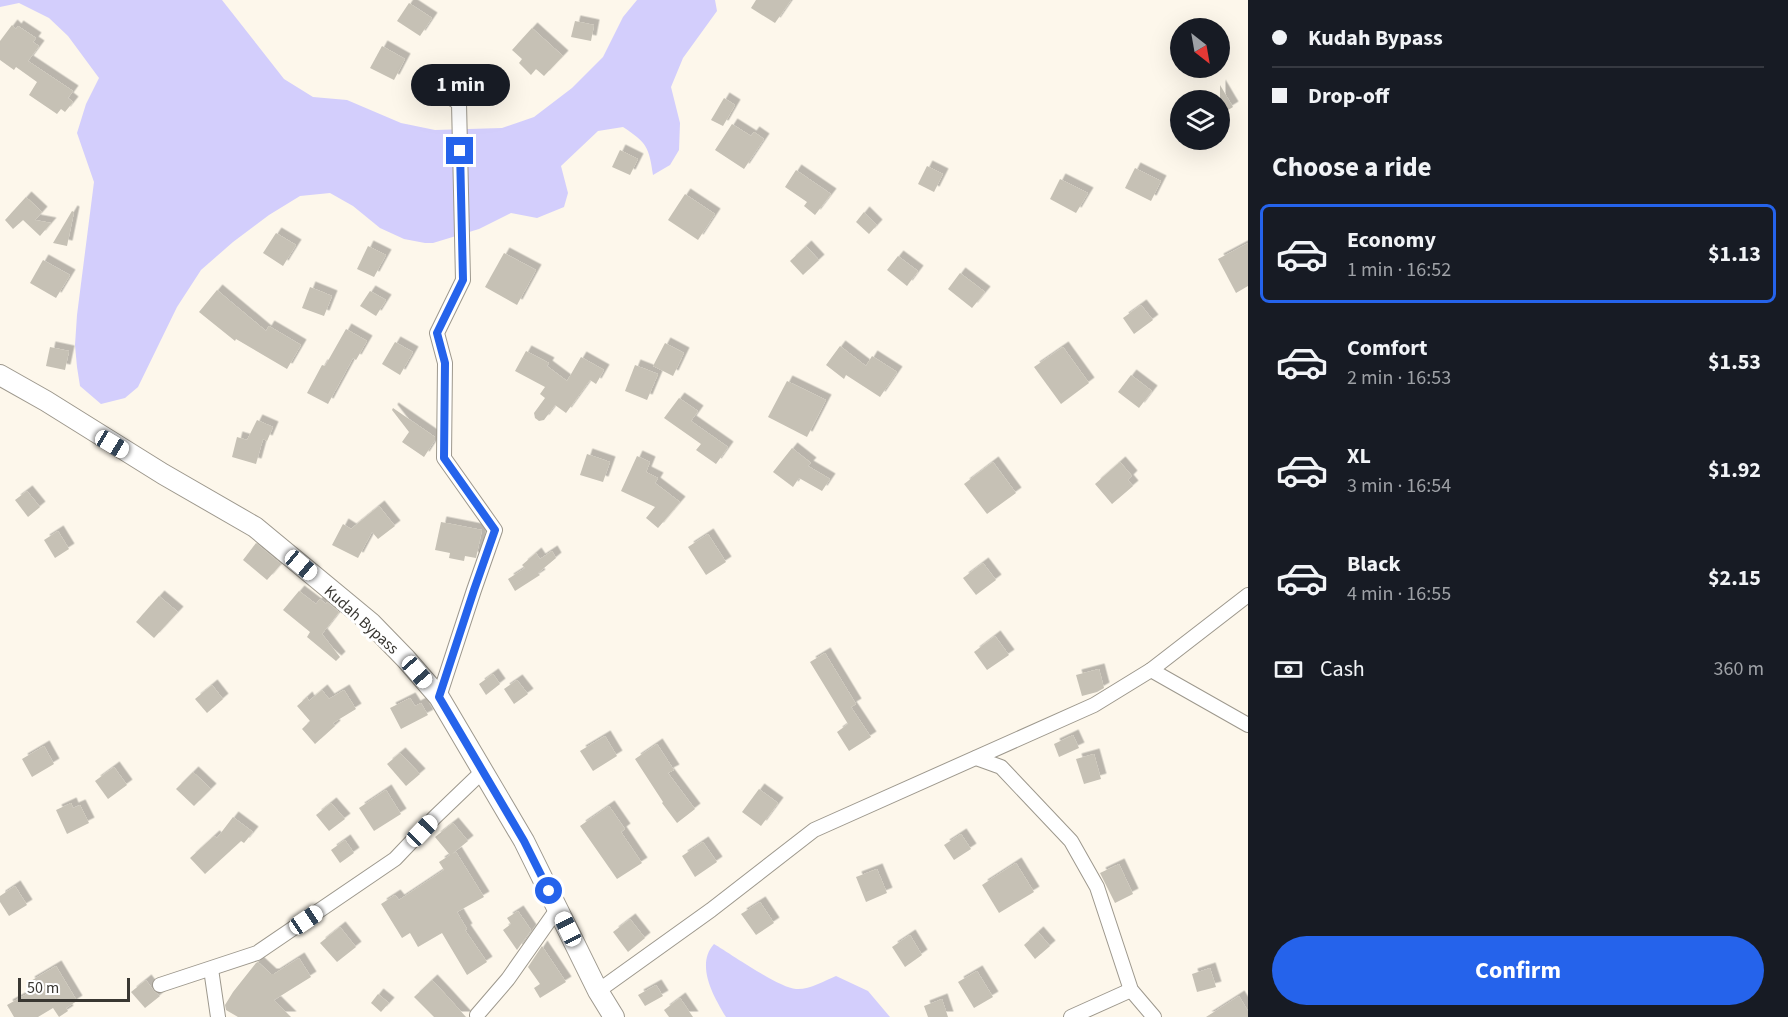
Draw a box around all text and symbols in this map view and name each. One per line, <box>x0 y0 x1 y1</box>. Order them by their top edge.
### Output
north arrow <box>1170 18 1230 78</box>
map controls <box>1170 18 1230 150</box>
text: Kudah Bypass <box>1308 22 1443 54</box>
callout: 1 min <box>410 64 510 106</box>
text: 1 min <box>436 71 485 99</box>
text: Drop-off <box>1308 80 1389 112</box>
button: layers <box>1170 90 1230 150</box>
route end <box>446 137 473 164</box>
text: Choose a ride <box>1272 148 1432 187</box>
text: Economy <box>1347 224 1436 256</box>
icon: car <box>1275 227 1329 281</box>
text: $1.13 <box>1708 238 1761 270</box>
text: 1 min · 16:52 <box>1347 256 1451 284</box>
text: Comfort <box>1347 332 1428 364</box>
icon: car <box>1275 335 1329 389</box>
text: $1.53 <box>1708 346 1761 378</box>
text: 2 min · 16:53 <box>1347 364 1451 392</box>
car <box>92 427 132 461</box>
text: XL <box>1347 440 1371 472</box>
icon: car <box>1275 443 1329 497</box>
text: $1.92 <box>1708 454 1761 486</box>
text: 3 min · 16:54 <box>1347 472 1451 500</box>
car <box>281 547 321 583</box>
text: Black <box>1347 548 1401 580</box>
icon: car <box>1275 551 1329 605</box>
text: $2.15 <box>1708 562 1761 594</box>
street label: Kudah Bypass <box>319 580 404 659</box>
text: 4 min · 16:55 <box>1347 580 1451 608</box>
car <box>398 653 436 691</box>
icon: cash <box>1272 653 1305 686</box>
text: Cash <box>1320 653 1365 685</box>
text: 360 m <box>1714 655 1764 683</box>
car <box>403 812 441 850</box>
route start <box>535 877 562 904</box>
car <box>286 902 326 938</box>
car <box>552 909 584 949</box>
button: Confirm <box>1272 936 1764 1005</box>
scale bar <box>18 975 130 1002</box>
text: 50 m <box>27 977 59 999</box>

